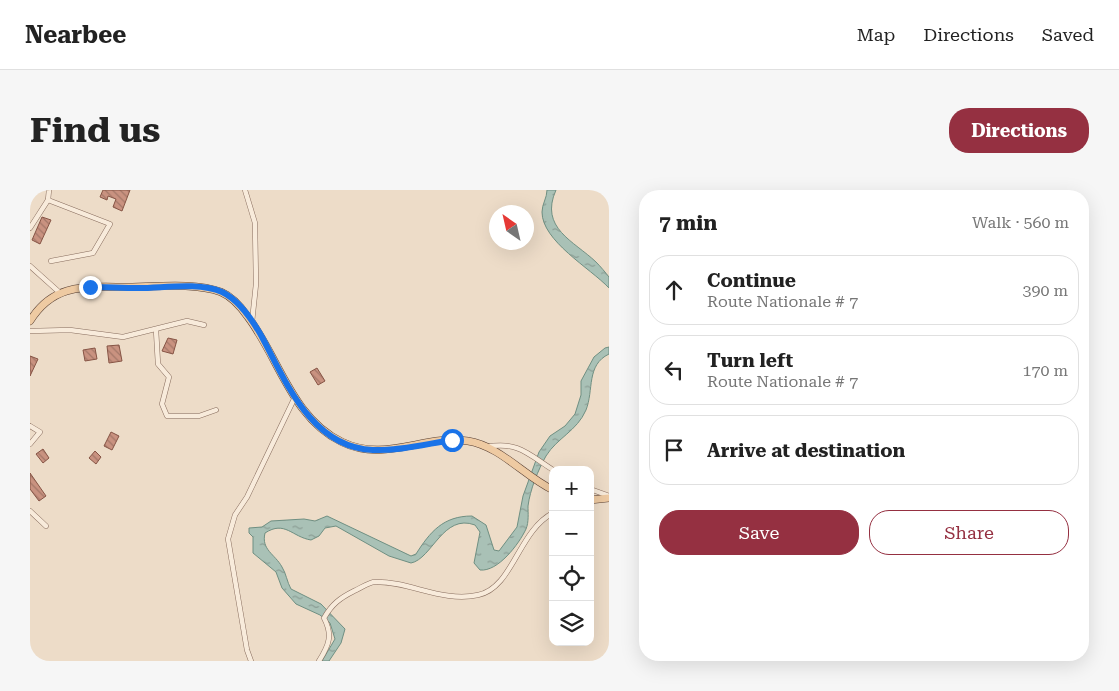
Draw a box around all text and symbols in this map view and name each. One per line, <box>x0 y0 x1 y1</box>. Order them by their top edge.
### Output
text: Nearbee <box>25 21 126 49</box>
text: Map <box>857 24 895 45</box>
text: Directions <box>923 24 1014 45</box>
text: Saved <box>1042 24 1094 45</box>
button: Directions <box>949 108 1089 153</box>
text: Find us <box>30 110 160 151</box>
north arrow <box>489 205 534 250</box>
text: 7 min <box>659 211 717 235</box>
text: Walk · 560 m <box>972 213 1069 232</box>
text: Continue <box>707 269 796 292</box>
route end <box>79 276 102 299</box>
icon: ahead <box>660 276 688 304</box>
text: 390 m <box>1022 281 1068 300</box>
text: Route Nationale # 7 <box>707 292 858 311</box>
text: Turn left <box>707 349 793 372</box>
icon: left <box>660 356 688 384</box>
text: 170 m <box>1022 361 1068 380</box>
text: Route Nationale # 7 <box>707 372 858 391</box>
route start <box>441 429 464 452</box>
icon: arrive <box>660 436 688 464</box>
text: Arrive at destination <box>707 439 905 462</box>
map controls <box>549 466 594 646</box>
button: + <box>549 466 594 511</box>
button: Save <box>659 510 859 555</box>
button: Share <box>869 510 1069 555</box>
button: − <box>549 511 594 556</box>
button: locate <box>549 556 594 601</box>
button: layers <box>549 601 594 646</box>

